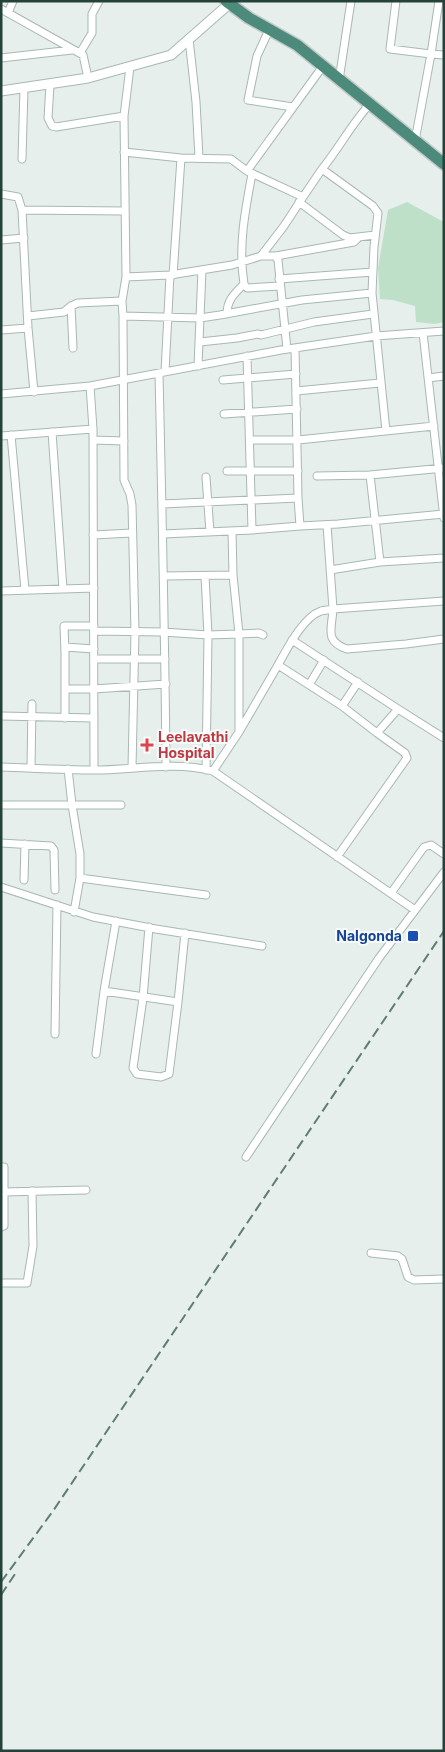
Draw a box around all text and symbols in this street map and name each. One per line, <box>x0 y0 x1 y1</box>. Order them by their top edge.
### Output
place label: Leelavathi Hospital <box>158 728 229 761</box>
marker: Leelavathi Hospital <box>140 738 154 752</box>
place label: Nalgonda <box>336 927 402 944</box>
marker: Nalgonda <box>406 929 420 943</box>

